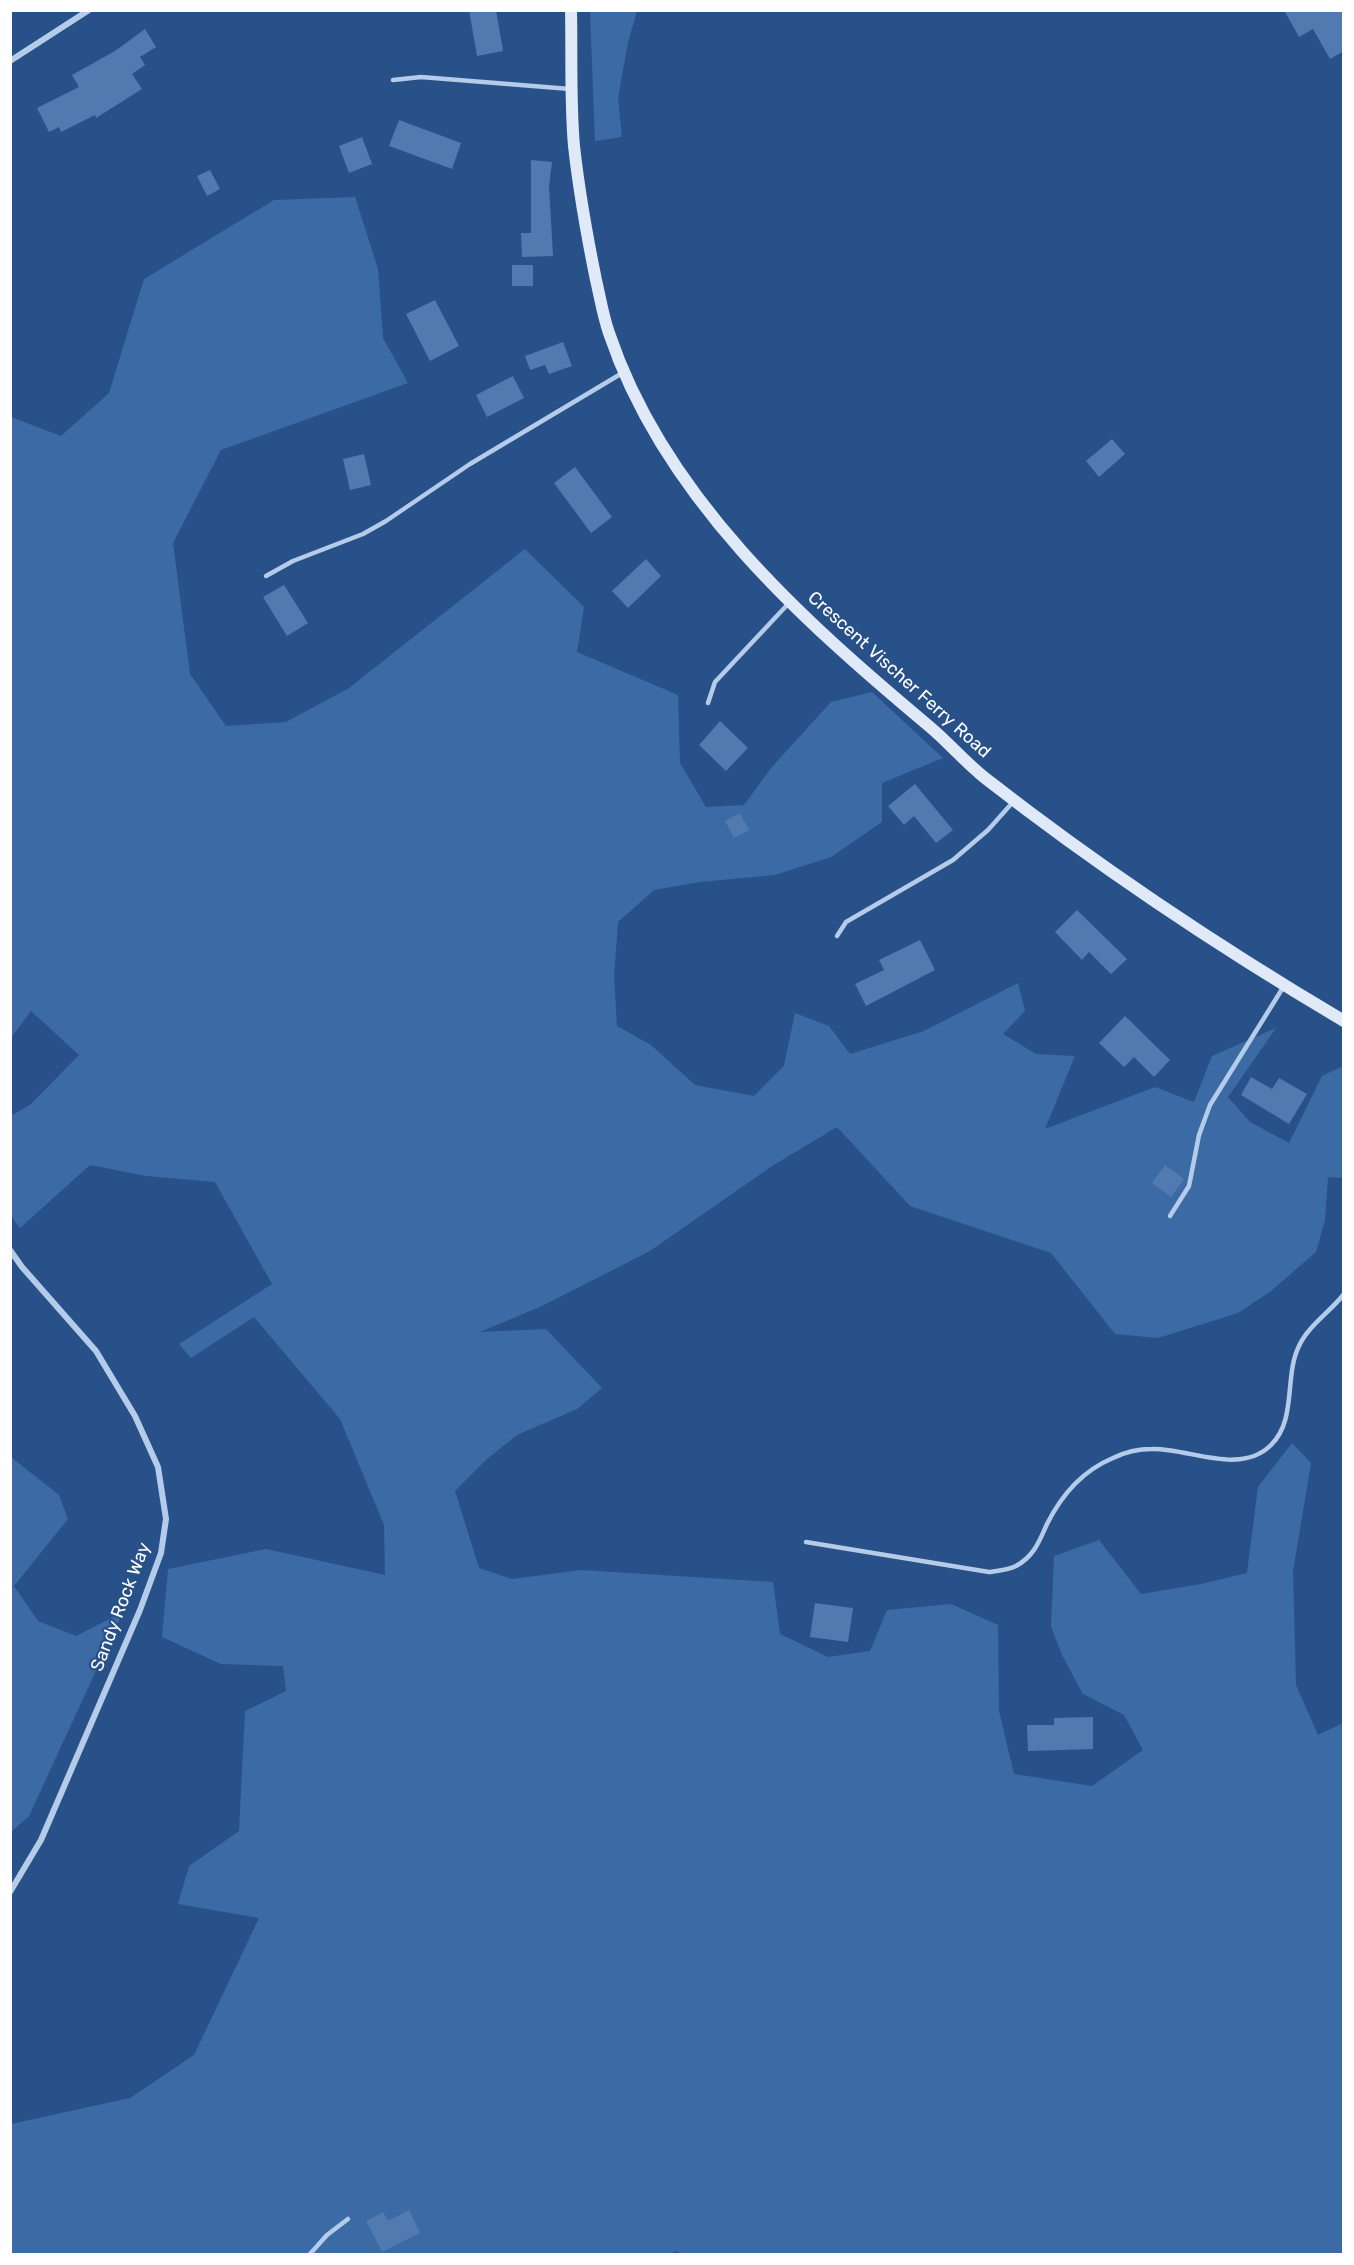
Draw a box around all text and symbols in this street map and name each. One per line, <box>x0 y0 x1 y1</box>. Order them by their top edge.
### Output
street label: Crescent Vischer Ferry Road <box>803 587 995 763</box>
street label: Sandy Rock Way <box>86 1539 156 1675</box>

